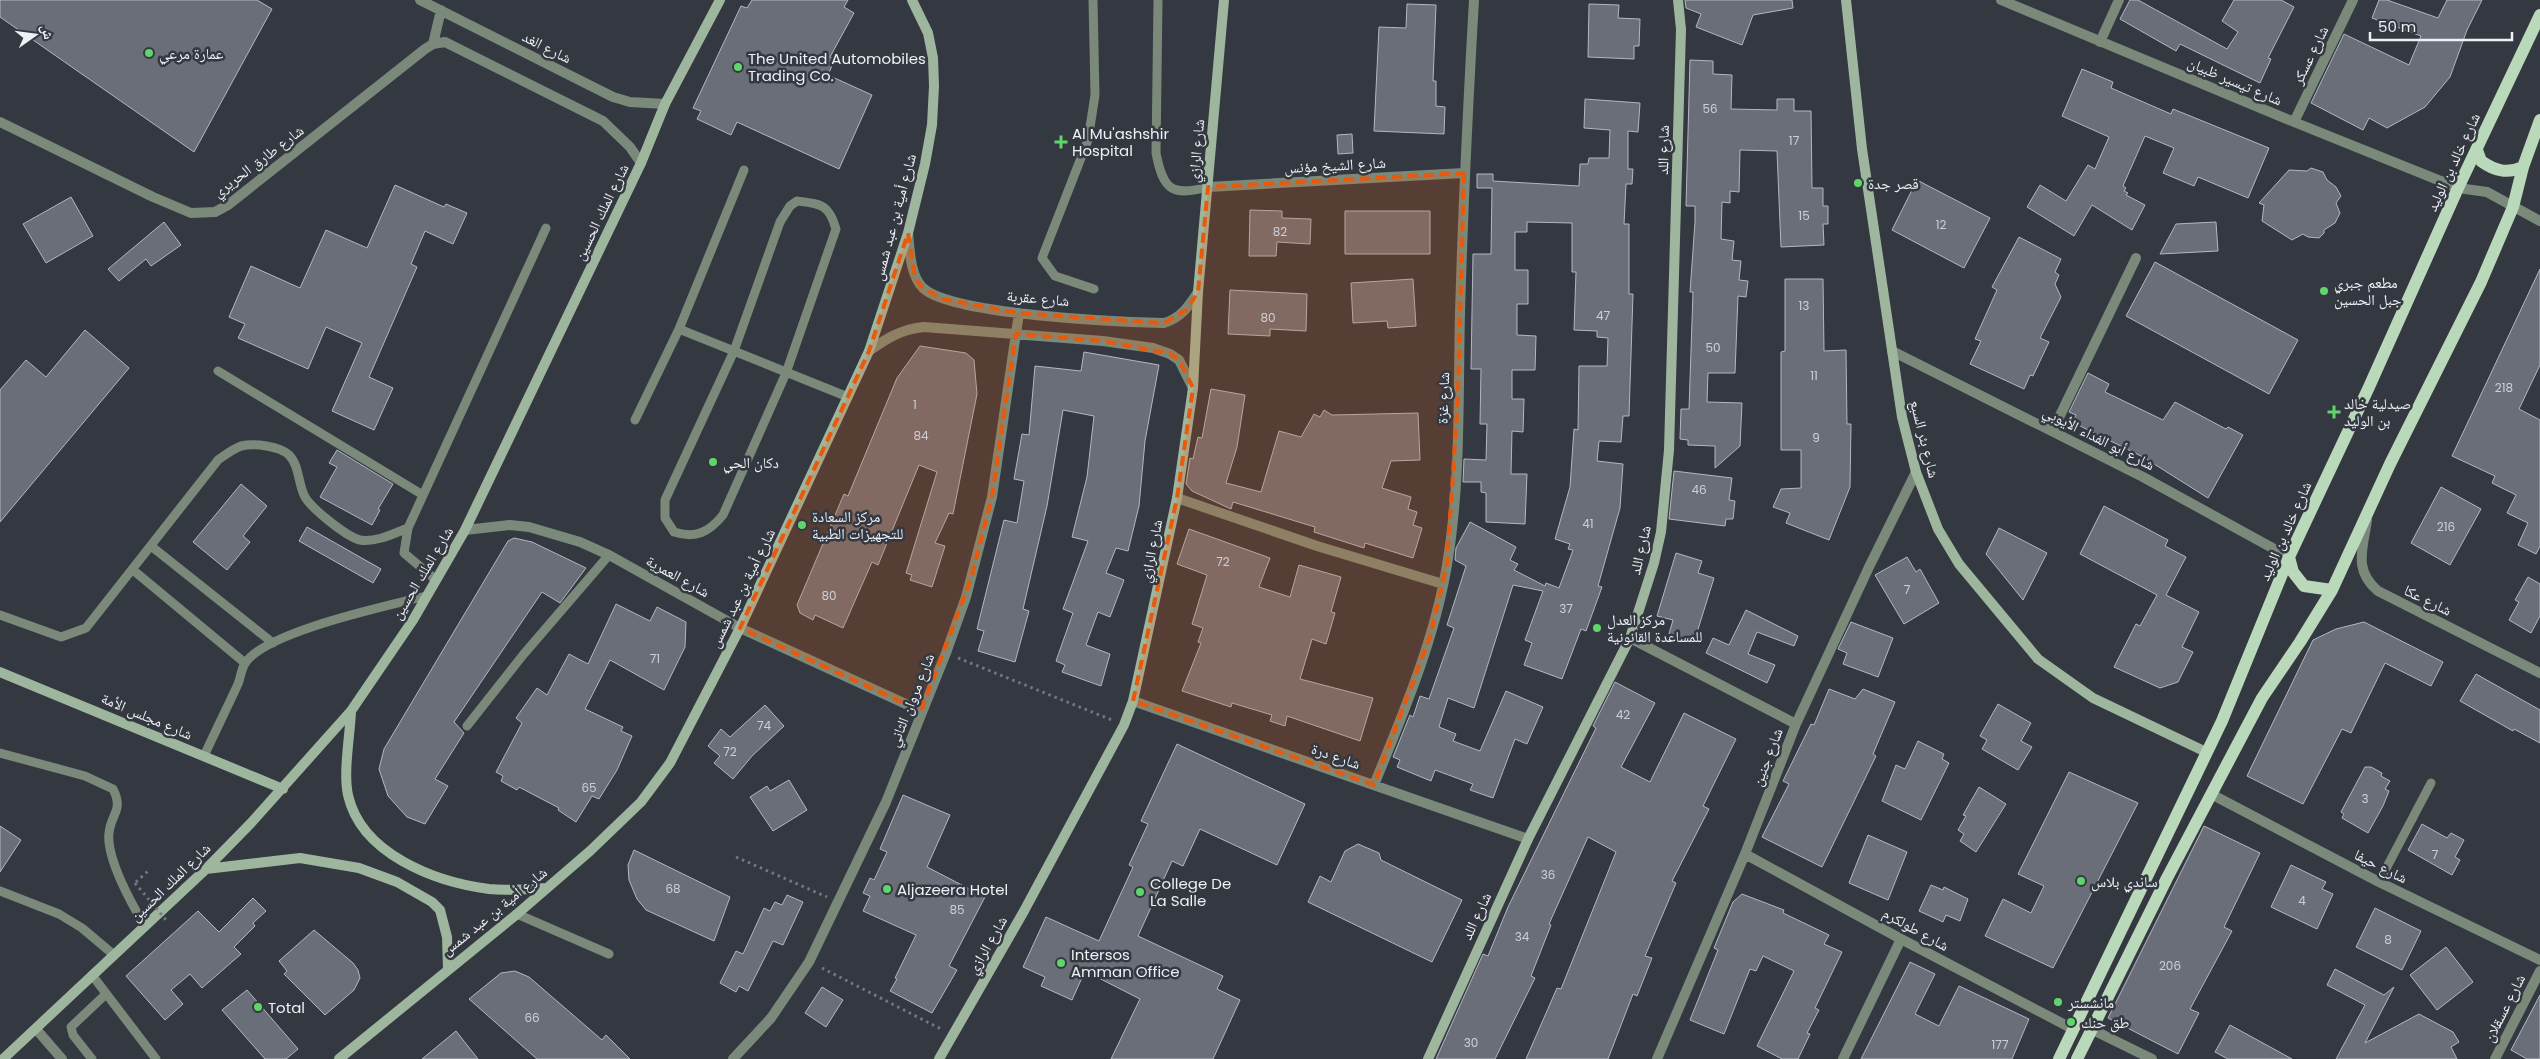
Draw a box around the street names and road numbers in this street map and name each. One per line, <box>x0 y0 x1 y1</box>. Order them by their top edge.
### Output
street label: شارع عسكر <box>2286 22 2333 89</box>
street label: شارع الغد <box>519 26 575 68</box>
street label: شارع تيسير ظبيان <box>2185 52 2286 110</box>
street label: شارع خالد بن الوليد <box>2421 109 2485 215</box>
street label: شارع الرازي <box>1183 118 1211 184</box>
street label: شارع طارق الحريري <box>208 120 309 204</box>
street label: شارع اللد <box>1652 125 1674 175</box>
street label: شارع أمية بن عبد شمس <box>867 151 921 283</box>
street label: شارع الشيخ مؤنس <box>1284 152 1387 178</box>
street label: شارع الملك الحسين <box>569 160 634 264</box>
street label: شارع عقربة <box>1006 285 1070 311</box>
street label: شارع غزة <box>1432 371 1454 424</box>
street label: شارع بئر السبع <box>1905 398 1945 480</box>
street label: شارع أبو الفداء الأيوبي <box>2039 401 2159 477</box>
street label: شارع خالد بن الوليد <box>2254 478 2316 584</box>
street label: شارع الرازي <box>1135 517 1169 585</box>
street label: شارع الملك الحسين <box>386 522 458 623</box>
street label: شارع اللد <box>1624 523 1656 577</box>
street label: شارع أمية بن عبد شمس <box>704 525 780 651</box>
street label: شارع العمرية <box>642 550 714 602</box>
street label: شارع عكا <box>2401 579 2456 621</box>
street label: شارع مروان الثاني <box>883 650 941 751</box>
street label: شارع مجلس الأمة <box>98 687 196 745</box>
street label: شارع جنين <box>1746 725 1788 789</box>
street label: شارع درة <box>1309 738 1363 774</box>
street label: شارع الملك الحسين <box>125 838 215 926</box>
street label: شارع حيفا <box>2351 844 2411 888</box>
street label: شارع أمية بن عبد شمس <box>437 862 551 960</box>
street label: شارع اللد <box>1456 889 1496 943</box>
street label: شارع طولكرم <box>1879 902 1953 956</box>
street label: شارع الرازي <box>962 912 1014 979</box>
street label: شارع عسقلان <box>2478 970 2530 1046</box>

